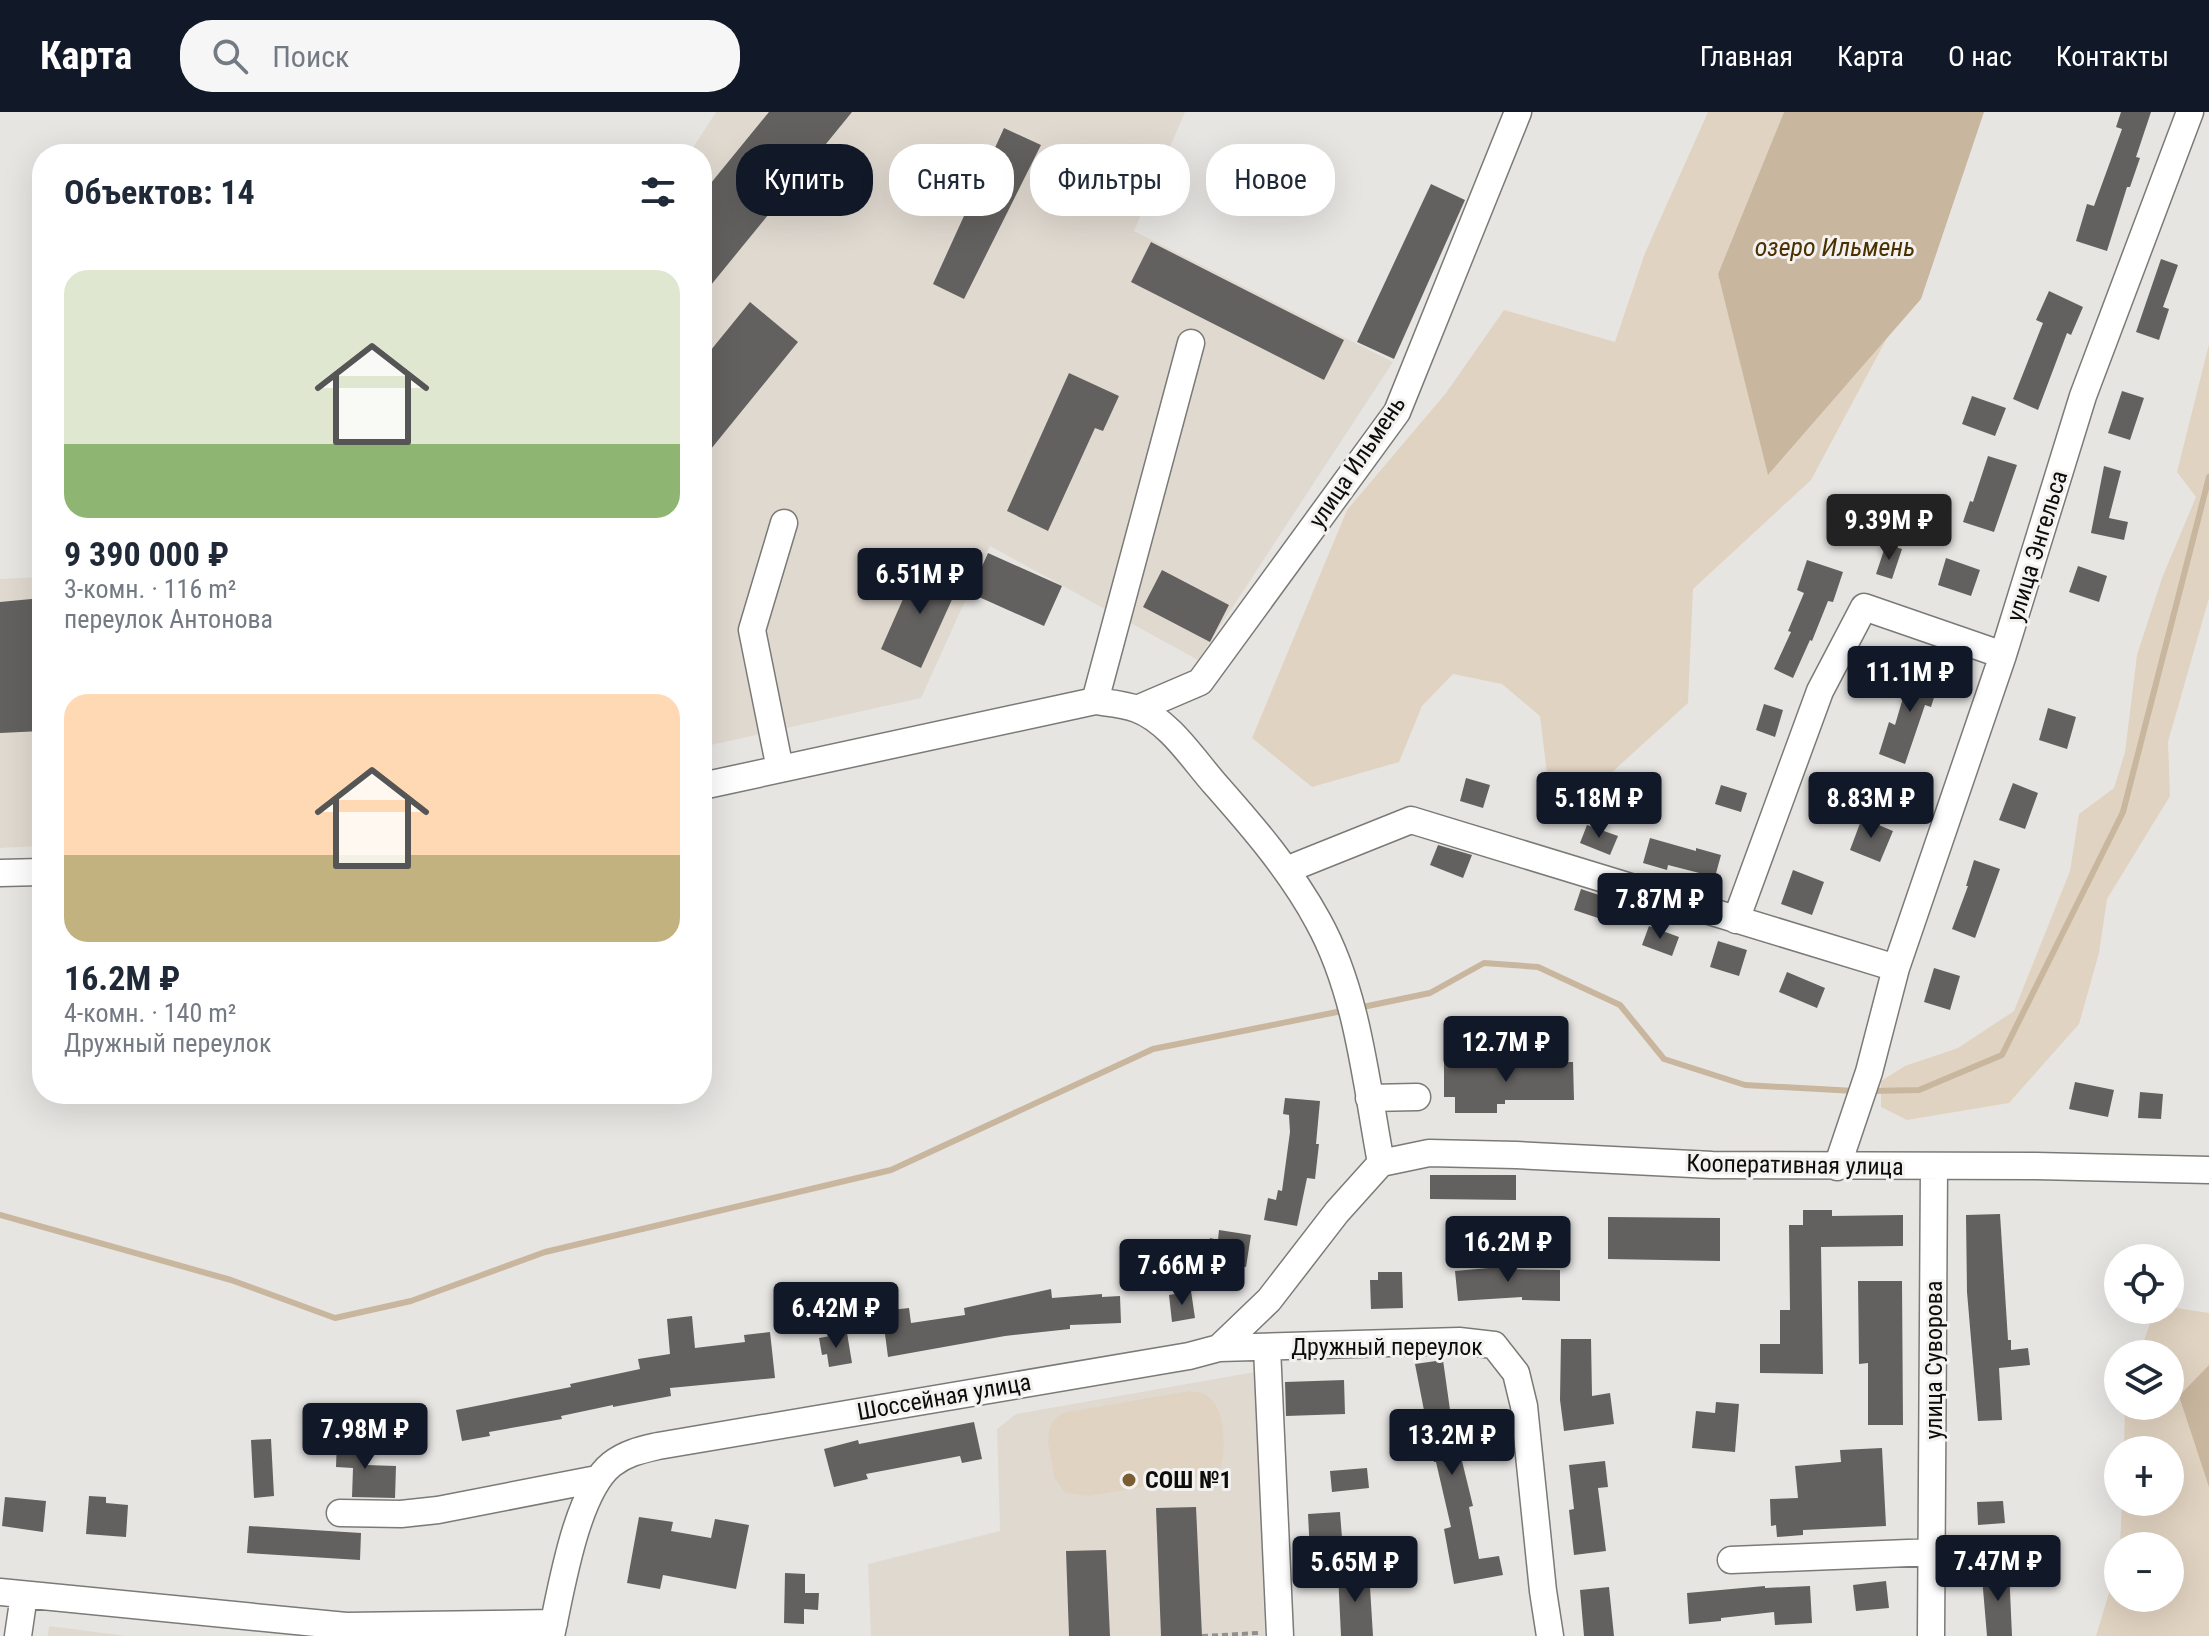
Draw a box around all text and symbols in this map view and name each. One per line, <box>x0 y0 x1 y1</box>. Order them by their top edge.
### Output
search box <box>180 20 740 92</box>
text: Карта <box>40 34 132 78</box>
icon: search <box>208 34 252 78</box>
text: Поиск <box>272 39 349 74</box>
text: Главная <box>1700 40 1793 73</box>
text: Карта <box>1837 40 1904 73</box>
text: О нас <box>1948 40 2012 73</box>
text: Контакты <box>2056 40 2169 73</box>
chip: Купить <box>736 144 873 216</box>
chip: Снять <box>889 144 1014 216</box>
chip: Фильтры <box>1030 144 1190 216</box>
chip: Новое <box>1206 144 1335 216</box>
icon: filters <box>636 170 680 214</box>
text: Объектов: 14 <box>64 172 255 212</box>
water label: озеро Ильмень <box>1755 232 1915 262</box>
icon: home <box>300 322 444 466</box>
street label: улица Ильмень <box>1303 391 1411 533</box>
street label: улица Энгельса <box>2001 467 2073 625</box>
pin: 9.39M ₽ <box>1815 494 1963 562</box>
text: 9.39M ₽ <box>1845 505 1933 535</box>
text: 9 390 000 ₽ <box>64 534 229 574</box>
pin: 6.51M ₽ <box>846 548 994 616</box>
text: 6.51M ₽ <box>876 559 964 589</box>
text: 3-комн. · 116 m² <box>64 574 236 604</box>
text: переулок Антонова <box>64 604 273 634</box>
pin: 11.1M ₽ <box>1836 646 1984 714</box>
text: 11.1M ₽ <box>1866 657 1954 687</box>
icon: home <box>300 746 444 890</box>
pin: 5.18M ₽ <box>1525 772 1673 840</box>
pin: 8.83M ₽ <box>1797 772 1945 840</box>
text: 5.18M ₽ <box>1555 783 1643 813</box>
text: 8.83M ₽ <box>1827 783 1915 813</box>
pin: 7.87M ₽ <box>1586 873 1734 941</box>
text: 7.87M ₽ <box>1616 884 1704 914</box>
text: 16.2M ₽ <box>64 958 180 998</box>
text: 4-комн. · 140 m² <box>64 998 236 1028</box>
pin: 12.7M ₽ <box>1432 1016 1580 1084</box>
text: 12.7M ₽ <box>1462 1027 1550 1057</box>
text: Дружный переулок <box>64 1028 271 1058</box>
street label: Кооперативная улица <box>1686 1149 1904 1181</box>
pin: 16.2M ₽ <box>1434 1216 1582 1284</box>
text: 16.2M ₽ <box>1464 1227 1552 1257</box>
pin: 7.66M ₽ <box>1108 1239 1256 1307</box>
map controls <box>2104 1244 2184 1612</box>
button: locate <box>2104 1244 2184 1324</box>
text: 7.66M ₽ <box>1138 1250 1226 1280</box>
street label: улица Суворова <box>1920 1281 1948 1439</box>
pin: 6.42M ₽ <box>762 1282 910 1350</box>
text: 6.42M ₽ <box>792 1293 880 1323</box>
street label: Дружный переулок <box>1291 1333 1483 1361</box>
button: layers <box>2104 1340 2184 1420</box>
street label: Шоссейная улица <box>855 1368 1033 1426</box>
pin: 7.98M ₽ <box>291 1403 439 1471</box>
pin: 13.2M ₽ <box>1378 1409 1526 1477</box>
text: 7.98M ₽ <box>321 1414 409 1444</box>
text: 13.2M ₽ <box>1408 1420 1496 1450</box>
button: + <box>2104 1436 2184 1516</box>
place label: СОШ №1 <box>1145 1466 1232 1494</box>
marker: СОШ №1 <box>1120 1471 1138 1489</box>
button: − <box>2104 1532 2184 1612</box>
pin: 7.47M ₽ <box>1924 1535 2072 1603</box>
pin: 5.65M ₽ <box>1281 1536 1429 1604</box>
text: 7.47M ₽ <box>1954 1546 2042 1576</box>
text: 5.65M ₽ <box>1311 1547 1399 1577</box>

